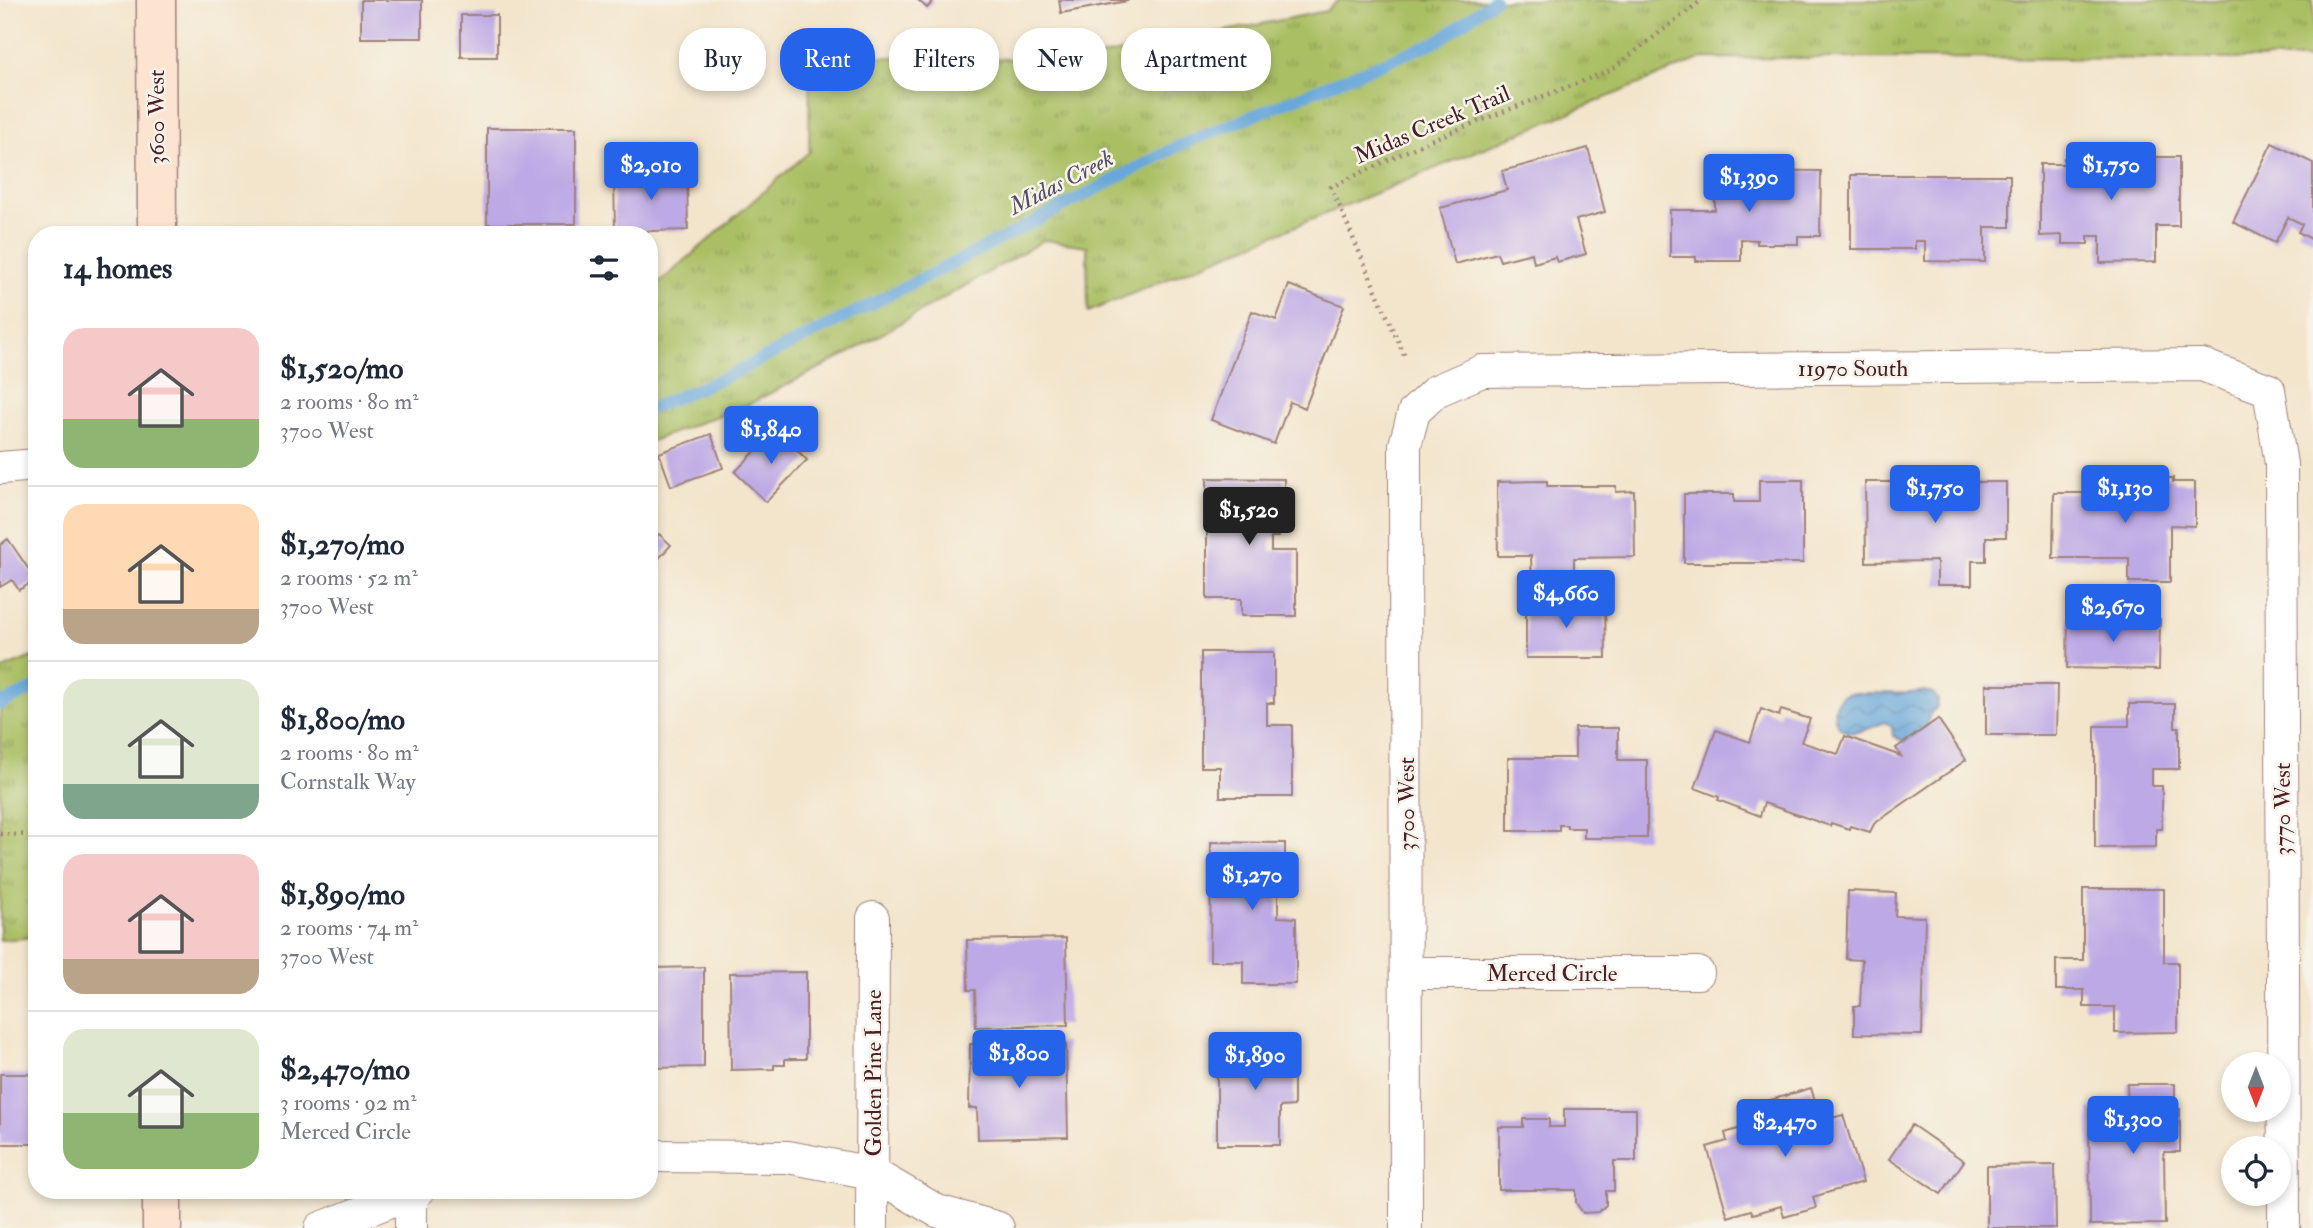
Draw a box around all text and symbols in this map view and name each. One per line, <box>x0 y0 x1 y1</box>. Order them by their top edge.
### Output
chip: Buy <box>679 28 766 91</box>
chip: Rent <box>780 28 875 91</box>
chip: Filters <box>889 28 999 91</box>
chip: New <box>1013 28 1107 91</box>
chip: Apartment <box>1121 28 1271 91</box>
street label: 3600 West <box>142 69 171 165</box>
street label: Midas Creek Trail <box>1350 79 1515 170</box>
pin: $2,010 <box>594 142 708 202</box>
pin: $1,750 <box>2054 142 2168 202</box>
water label: Midas Creek <box>1002 143 1119 223</box>
text: $2,010 <box>620 150 682 179</box>
text: $1,750 <box>2082 150 2140 179</box>
pin: $1,390 <box>1692 154 1806 214</box>
text: $1,390 <box>1719 162 1779 191</box>
icon: filters <box>585 249 623 287</box>
text: 14 homes <box>63 250 172 287</box>
text: $1,520/mo <box>280 350 403 387</box>
street label: 11970 South <box>1798 354 1908 383</box>
icon: home <box>119 356 203 440</box>
text: 2 rooms · 80 m² <box>280 387 419 416</box>
pin: $1,840 <box>714 406 828 466</box>
text: $1,840 <box>740 414 802 443</box>
text: 3700 West <box>280 416 374 445</box>
pin: $1,750 <box>1878 466 1992 525</box>
pin: $1,130 <box>2068 466 2182 525</box>
text: $1,750 <box>1906 473 1964 502</box>
text: $1,130 <box>2097 473 2153 502</box>
pin: $1,520 <box>1192 488 1306 547</box>
text: $1,520 <box>1219 495 1279 524</box>
text: $1,270/mo <box>280 526 404 563</box>
icon: home <box>119 532 203 616</box>
text: 2 rooms · 52 m² <box>280 563 418 592</box>
pin: $4,660 <box>1509 570 1623 630</box>
text: $4,660 <box>1533 578 1599 607</box>
pin: $2,670 <box>2056 584 2170 644</box>
text: 3700 West <box>280 592 374 621</box>
text: $2,670 <box>2081 592 2145 621</box>
text: $1,800/mo <box>280 701 405 738</box>
icon: home <box>119 707 203 791</box>
text: 2 rooms · 80 m² <box>280 738 419 767</box>
street label: 3700 West <box>1392 757 1421 851</box>
street label: 3770 West <box>2268 763 2297 855</box>
text: Cornstalk Way <box>280 767 416 796</box>
pin: $1,270 <box>1195 852 1309 912</box>
text: $1,270 <box>1222 860 1282 889</box>
text: $1,890/mo <box>280 876 405 913</box>
icon: home <box>119 882 203 966</box>
text: 2 rooms · 74 m² <box>280 913 419 942</box>
text: 3700 West <box>280 942 374 971</box>
street label: Merced Circle <box>1487 959 1618 988</box>
street label: Golden Pine Lane <box>859 989 888 1157</box>
pin: $1,800 <box>962 1030 1076 1090</box>
pin: $1,890 <box>1198 1032 1312 1092</box>
text: $1,800 <box>988 1038 1050 1067</box>
text: $1,890 <box>1224 1040 1286 1069</box>
text: $2,470/mo <box>280 1051 410 1088</box>
north arrow <box>2221 1052 2291 1122</box>
map controls <box>2221 1052 2291 1206</box>
icon: home <box>119 1057 203 1141</box>
text: 3 rooms · 92 m² <box>280 1088 417 1117</box>
pin: $1,300 <box>2076 1096 2190 1156</box>
pin: $2,470 <box>1728 1100 1842 1159</box>
text: $1,300 <box>2103 1104 2163 1133</box>
text: $2,470 <box>1753 1107 1817 1136</box>
text: Merced Circle <box>280 1117 411 1146</box>
button: locate <box>2221 1136 2291 1206</box>

